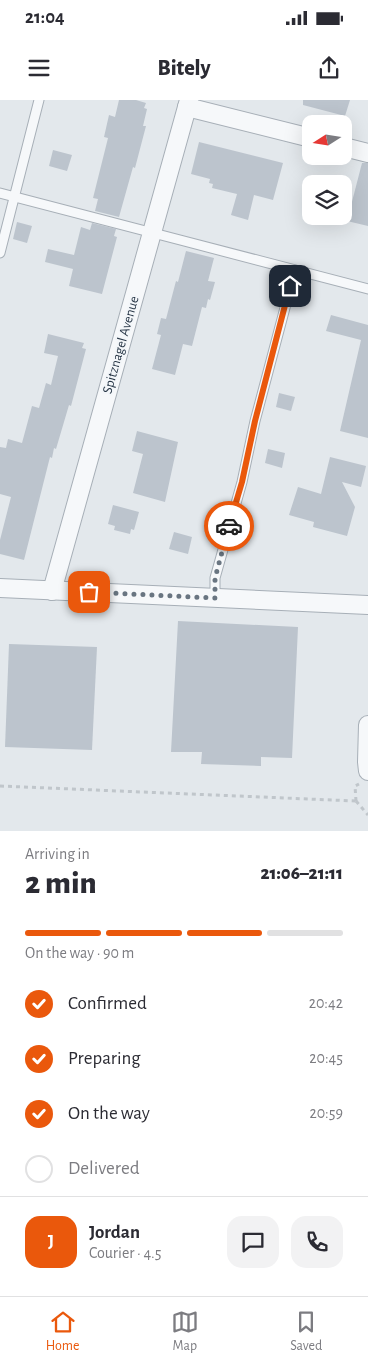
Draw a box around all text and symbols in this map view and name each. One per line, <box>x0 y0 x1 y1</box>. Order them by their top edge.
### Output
text: 21:04 <box>25 8 65 27</box>
icon: menu <box>25 54 53 82</box>
icon: share <box>315 54 343 82</box>
text: Bitely <box>157 57 211 79</box>
north arrow <box>302 115 352 165</box>
map controls <box>302 115 352 225</box>
button: layers <box>302 175 352 225</box>
pin <box>269 265 311 307</box>
icon: home <box>276 272 304 300</box>
street label: Spitznagel Avenue <box>100 295 142 395</box>
courier <box>204 501 254 551</box>
icon: car <box>215 512 243 540</box>
pin <box>68 571 110 613</box>
icon: bag <box>75 578 103 606</box>
text: Arriving in <box>25 846 90 862</box>
text: 21:06–21:11 <box>260 864 343 883</box>
text: 2 min <box>25 867 97 899</box>
text: On the way · 90 m <box>25 945 134 961</box>
icon: check <box>25 990 53 1018</box>
text: Confirmed <box>68 994 147 1013</box>
text: 20:42 <box>309 995 343 1011</box>
icon: check <box>25 1045 53 1073</box>
text: Preparing <box>68 1049 141 1068</box>
text: 20:45 <box>309 1050 343 1066</box>
icon: check <box>25 1100 53 1128</box>
text: On the way <box>68 1104 150 1123</box>
text: 20:59 <box>309 1105 343 1121</box>
text: Delivered <box>68 1159 140 1178</box>
button: chat <box>227 1216 279 1268</box>
button: phone <box>291 1216 343 1268</box>
text: Jordan <box>89 1223 140 1242</box>
text: J <box>48 1232 54 1251</box>
text: Courier · 4.5 <box>89 1245 161 1261</box>
tab: Home <box>46 1308 79 1355</box>
tab: Map <box>171 1308 199 1355</box>
tab: Saved <box>290 1308 322 1355</box>

